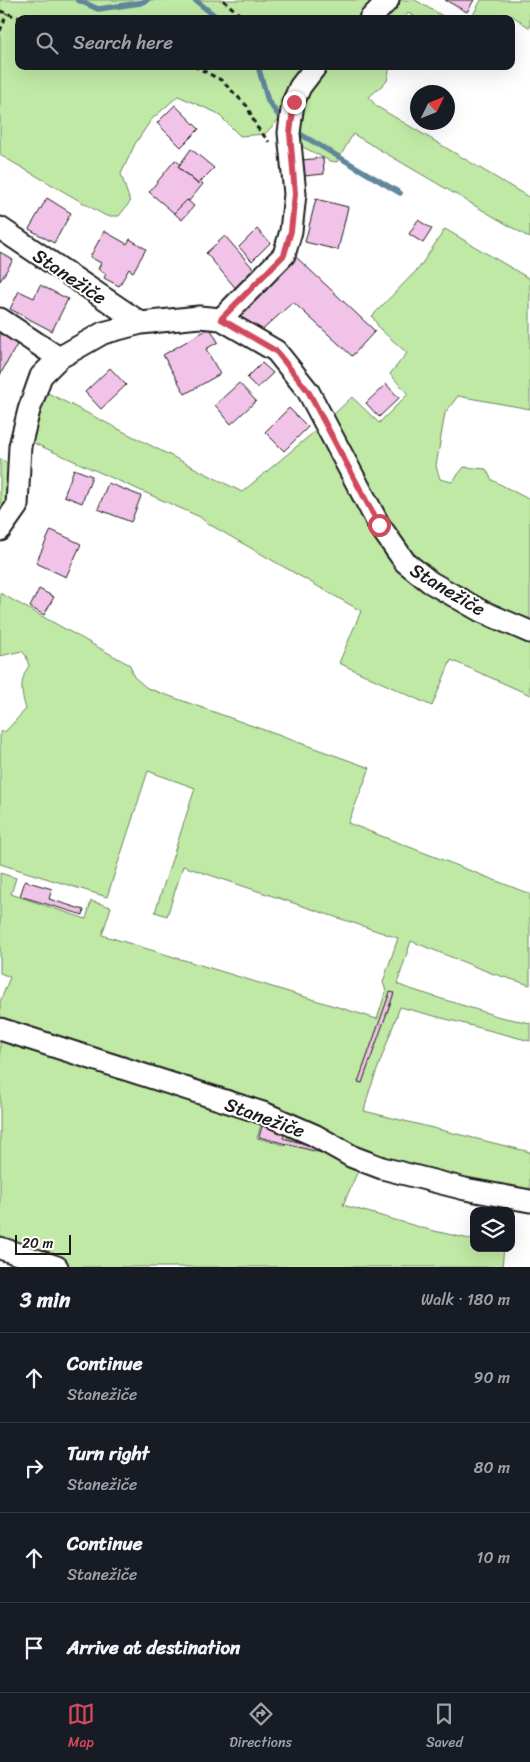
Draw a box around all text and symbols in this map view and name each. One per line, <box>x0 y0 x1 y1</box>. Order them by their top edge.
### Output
search box <box>15 15 515 70</box>
text: Search here <box>73 26 173 59</box>
icon: search <box>33 29 61 57</box>
north arrow <box>410 85 455 130</box>
route end <box>283 91 306 114</box>
street label: Stanežiče <box>26 239 114 314</box>
route start <box>368 514 391 537</box>
street label: Stanežiče <box>404 554 492 625</box>
street label: Stanežiče <box>220 1088 310 1147</box>
map controls <box>470 1207 515 1252</box>
button: layers <box>470 1207 515 1252</box>
text: 20 m <box>22 1231 53 1256</box>
scale bar <box>15 1232 71 1255</box>
text: 3 min <box>20 1281 70 1319</box>
text: Walk · 180 m <box>421 1285 510 1314</box>
text: Continue <box>67 1347 143 1380</box>
text: 90 m <box>474 1363 510 1392</box>
icon: ahead <box>20 1364 48 1392</box>
text: Stanežiče <box>67 1380 137 1409</box>
text: Turn right <box>67 1437 149 1470</box>
text: 80 m <box>474 1453 510 1482</box>
icon: right <box>20 1454 48 1482</box>
text: Stanežiče <box>67 1470 137 1499</box>
text: Continue <box>67 1527 143 1560</box>
text: 10 m <box>477 1543 510 1572</box>
icon: ahead <box>20 1544 48 1572</box>
text: Stanežiče <box>67 1560 137 1589</box>
text: Arrive at destination <box>67 1631 240 1664</box>
icon: arrive <box>20 1634 48 1662</box>
tab: Map <box>67 1700 95 1755</box>
tab: Directions <box>229 1700 292 1755</box>
tab: Saved <box>426 1700 463 1755</box>

